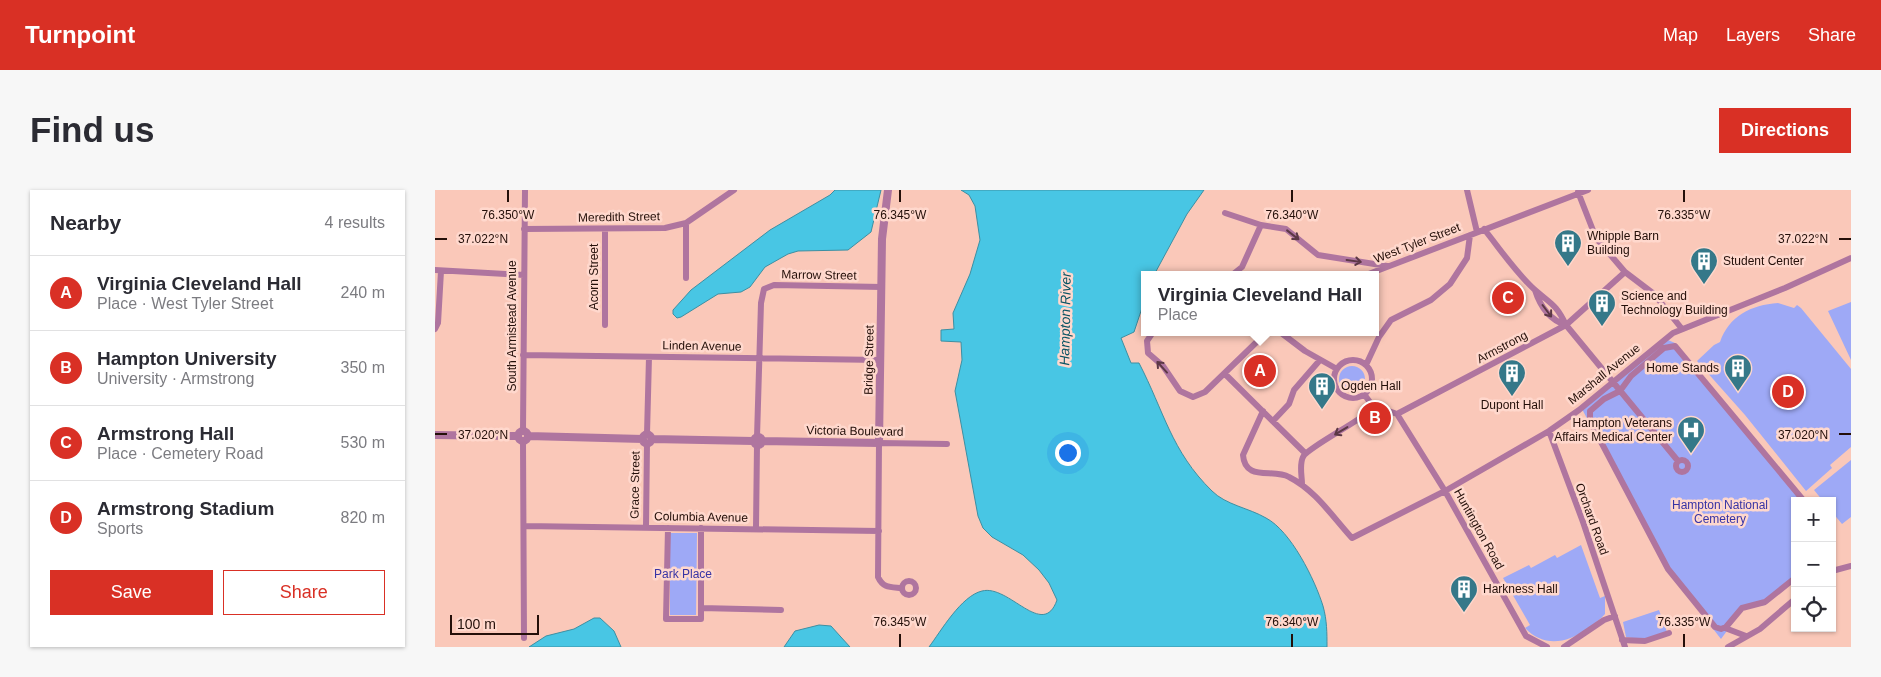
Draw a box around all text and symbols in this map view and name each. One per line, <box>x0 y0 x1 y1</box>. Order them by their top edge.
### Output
text: Turnpoint <box>25 21 135 48</box>
text: Map <box>1663 25 1698 45</box>
text: Layers <box>1726 25 1780 45</box>
text: Share <box>1808 25 1856 45</box>
button: Directions <box>1719 108 1851 153</box>
text: Find us <box>30 110 154 149</box>
text: 76.350°W <box>482 208 535 222</box>
text: 76.345°W <box>874 208 927 222</box>
text: 76.340°W <box>1266 208 1319 222</box>
text: 76.335°W <box>1658 208 1711 222</box>
street label: Meredith Street <box>578 209 661 225</box>
text: Nearby <box>50 211 121 234</box>
text: 4 results <box>325 214 385 231</box>
street label: West Tyler Street <box>1372 220 1463 266</box>
building icon: Whipple Barn Building <box>1553 228 1583 267</box>
one-way arrow <box>1286 229 1299 240</box>
place label: Whipple Barn Building <box>1587 229 1659 257</box>
text: 37.022°N <box>458 232 508 246</box>
text: 37.022°N <box>1778 232 1828 246</box>
street label: Acorn Street <box>587 243 601 310</box>
building icon: Student Center <box>1689 246 1719 285</box>
place label: Student Center <box>1723 254 1804 268</box>
one-way arrow <box>1346 256 1362 266</box>
street label: South Armistead Avenue <box>505 260 519 392</box>
street label: Marrow Street <box>781 267 857 283</box>
water label: Hampton River <box>1056 271 1074 366</box>
popup <box>1141 271 1379 336</box>
text: Virginia Cleveland Hall <box>97 273 302 294</box>
pin: C <box>1492 279 1524 317</box>
text: A <box>60 284 72 301</box>
text: 240 m <box>341 284 385 301</box>
text: Virginia Cleveland Hall <box>1158 284 1362 305</box>
building icon: Science and Technology Building <box>1587 288 1617 327</box>
place label: Science and Technology Building <box>1621 289 1728 317</box>
text: Place · West Tyler Street <box>97 295 273 312</box>
one-way arrow <box>1541 304 1552 317</box>
text: Place <box>1158 306 1198 323</box>
street label: Bridge Street <box>861 324 877 395</box>
street label: Armstrong <box>1474 328 1530 366</box>
street label: Linden Avenue <box>662 338 742 354</box>
street label: Marshall Avenue <box>1565 341 1643 407</box>
text: Hampton University <box>97 348 276 369</box>
pin: A <box>1244 352 1276 390</box>
building icon: Home Stands <box>1723 353 1753 392</box>
building icon: Dupont Hall <box>1497 358 1527 397</box>
text: B <box>60 359 72 376</box>
text: 350 m <box>341 359 385 376</box>
one-way arrow <box>1156 361 1168 373</box>
place label: Home Stands <box>1646 361 1719 375</box>
text: University · Armstrong <box>97 370 254 387</box>
building icon: Ogden Hall <box>1307 371 1337 410</box>
pin: D <box>1772 373 1804 411</box>
place label: Ogden Hall <box>1341 379 1401 393</box>
place label: Dupont Hall <box>1481 398 1543 412</box>
pin: B <box>1359 399 1391 437</box>
hospital icon: Hampton Veterans Affairs Medical Center <box>1676 415 1706 454</box>
place label: Hampton Veterans Affairs Medical Center <box>1554 416 1672 444</box>
text: Armstrong Hall <box>97 423 234 444</box>
street label: Victoria Boulevard <box>806 423 904 439</box>
one-way arrow <box>1335 427 1349 437</box>
text: 37.020°N <box>458 428 508 442</box>
text: 37.020°N <box>1778 428 1828 442</box>
text: C <box>60 434 72 451</box>
text: 530 m <box>341 434 385 451</box>
your location <box>1055 440 1081 466</box>
text: Place · Cemetery Road <box>97 445 263 462</box>
street label: Grace Street <box>627 450 643 519</box>
street label: Orchard Road <box>1573 481 1611 557</box>
street label: Huntington Road <box>1451 486 1507 572</box>
map controls <box>1791 497 1836 632</box>
button: + <box>1791 497 1836 542</box>
text: Armstrong Stadium <box>97 498 274 519</box>
park label: Hampton National Cemetery <box>1672 498 1768 526</box>
text: D <box>60 509 72 526</box>
text: 820 m <box>341 509 385 526</box>
street label: Columbia Avenue <box>654 509 748 525</box>
text: Sports <box>97 520 143 537</box>
button: − <box>1791 542 1836 587</box>
park label: Park Place <box>654 567 712 581</box>
button: Save <box>50 570 213 615</box>
button: Share <box>223 570 385 615</box>
building icon: Harkness Hall <box>1449 574 1479 613</box>
place label: Harkness Hall <box>1483 582 1558 596</box>
button: locate <box>1791 587 1836 632</box>
scale bar <box>450 612 539 635</box>
text: 76.345°W <box>874 615 927 629</box>
text: 76.340°W <box>1266 615 1319 629</box>
text: 76.335°W <box>1658 615 1711 629</box>
text: 100 m <box>457 616 496 632</box>

